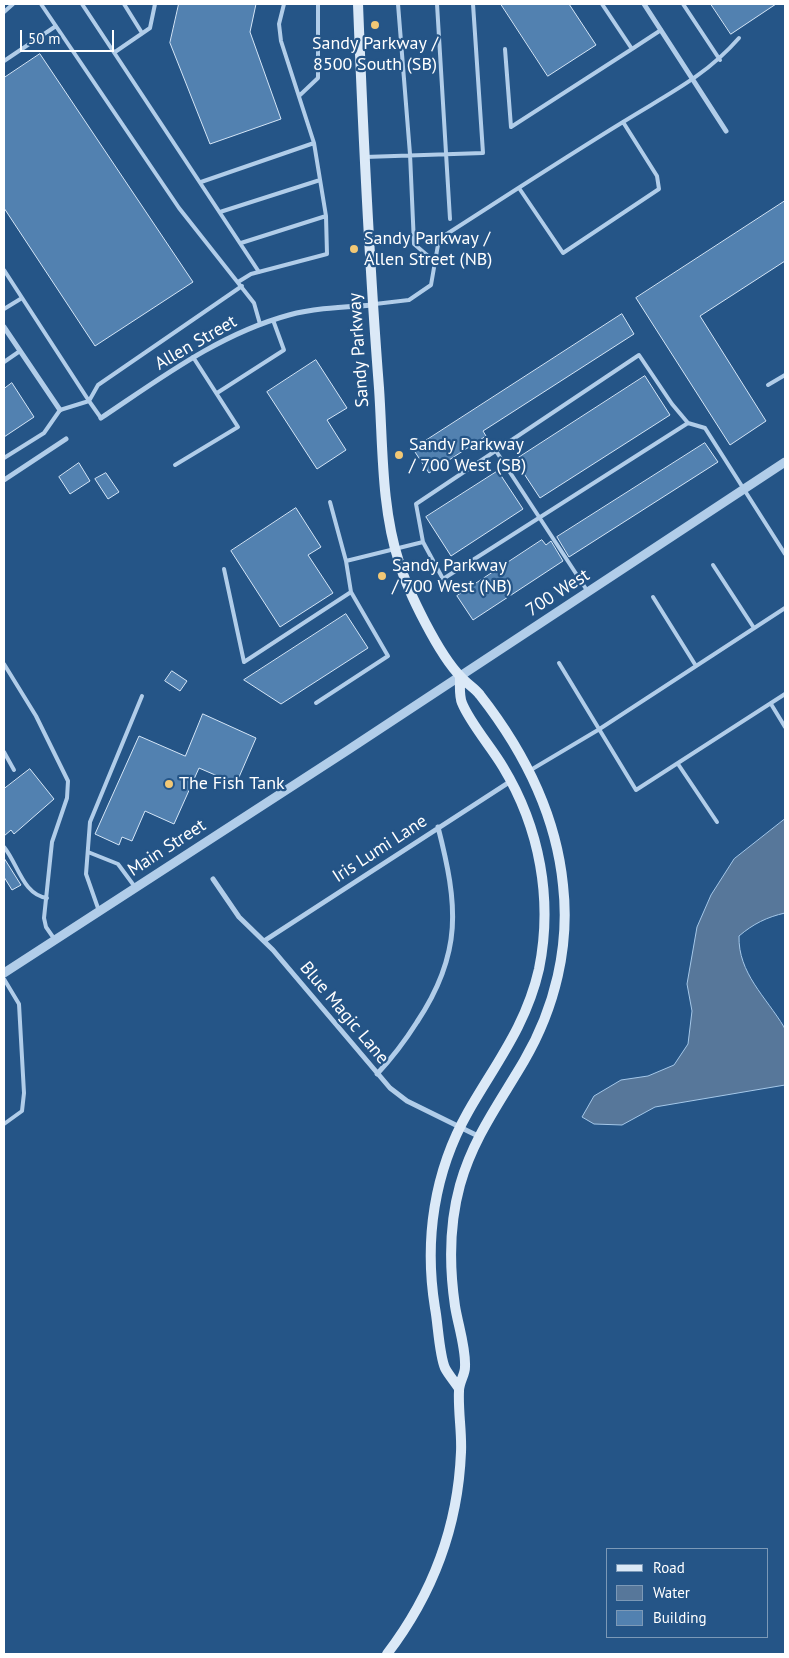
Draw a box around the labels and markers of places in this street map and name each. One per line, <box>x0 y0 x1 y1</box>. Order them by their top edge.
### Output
marker: Sandy Parkway / 8500 South (SB) <box>369 19 381 31</box>
place label: Sandy Parkway / 8500 South (SB) <box>312 33 438 76</box>
place label: Sandy Parkway / Allen Street (NB) <box>364 228 492 270</box>
marker: Sandy Parkway / Allen Street (NB) <box>348 243 360 255</box>
place label: Sandy Parkway / 700 West (SB) <box>409 434 526 476</box>
marker: Sandy Parkway / 700 West (SB) <box>393 449 405 461</box>
place label: Sandy Parkway / 700 West (NB) <box>392 555 512 598</box>
marker: Sandy Parkway / 700 West (NB) <box>376 570 388 582</box>
place label: The Fish Tank <box>179 773 285 795</box>
marker: The Fish Tank <box>163 778 175 790</box>

